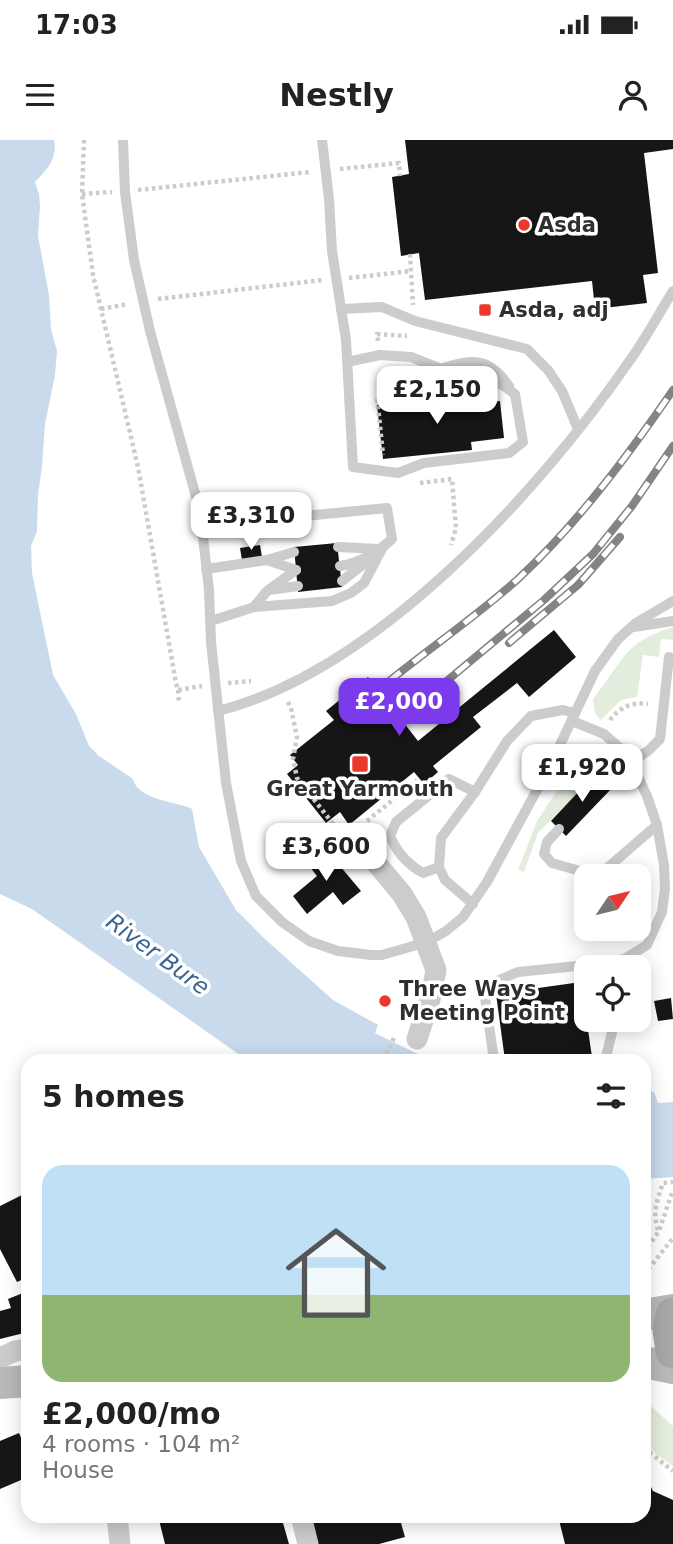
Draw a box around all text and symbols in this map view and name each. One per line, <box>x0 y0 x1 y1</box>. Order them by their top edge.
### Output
text: 17:03 <box>35 10 118 40</box>
icon: menu <box>21 76 59 114</box>
text: Nestly <box>279 76 394 114</box>
icon: person <box>614 76 652 114</box>
place label: Asda <box>538 213 596 237</box>
marker: Asda <box>516 217 532 233</box>
place label: Asda, adj <box>499 298 609 322</box>
marker: Asda, adj <box>477 302 493 318</box>
pin: £2,150 <box>380 366 494 426</box>
text: £2,150 <box>393 376 481 402</box>
pin: £3,310 <box>194 492 308 552</box>
text: £3,310 <box>207 502 295 528</box>
pin: £2,000 <box>342 678 456 738</box>
text: £2,000 <box>355 688 443 714</box>
pin: £1,920 <box>525 744 639 804</box>
marker: Great Yarmouth <box>350 754 370 774</box>
text: £1,920 <box>538 754 626 780</box>
place label: Great Yarmouth <box>266 777 454 801</box>
pin: £3,600 <box>269 824 383 883</box>
text: £3,600 <box>282 833 370 859</box>
north arrow <box>574 864 651 942</box>
map controls <box>574 864 651 1032</box>
water label: River Bure <box>101 908 215 1000</box>
button: locate <box>574 955 651 1032</box>
place label: Three Ways Meeting Point <box>399 977 565 1025</box>
marker: Three Ways Meeting Point <box>377 993 393 1009</box>
icon: filters <box>592 1077 630 1115</box>
text: 5 homes <box>42 1079 185 1114</box>
icon: home <box>273 1210 399 1336</box>
text: £2,000/mo <box>42 1396 221 1431</box>
text: 4 rooms · 104 m² <box>42 1431 240 1457</box>
text: House <box>42 1457 114 1483</box>

